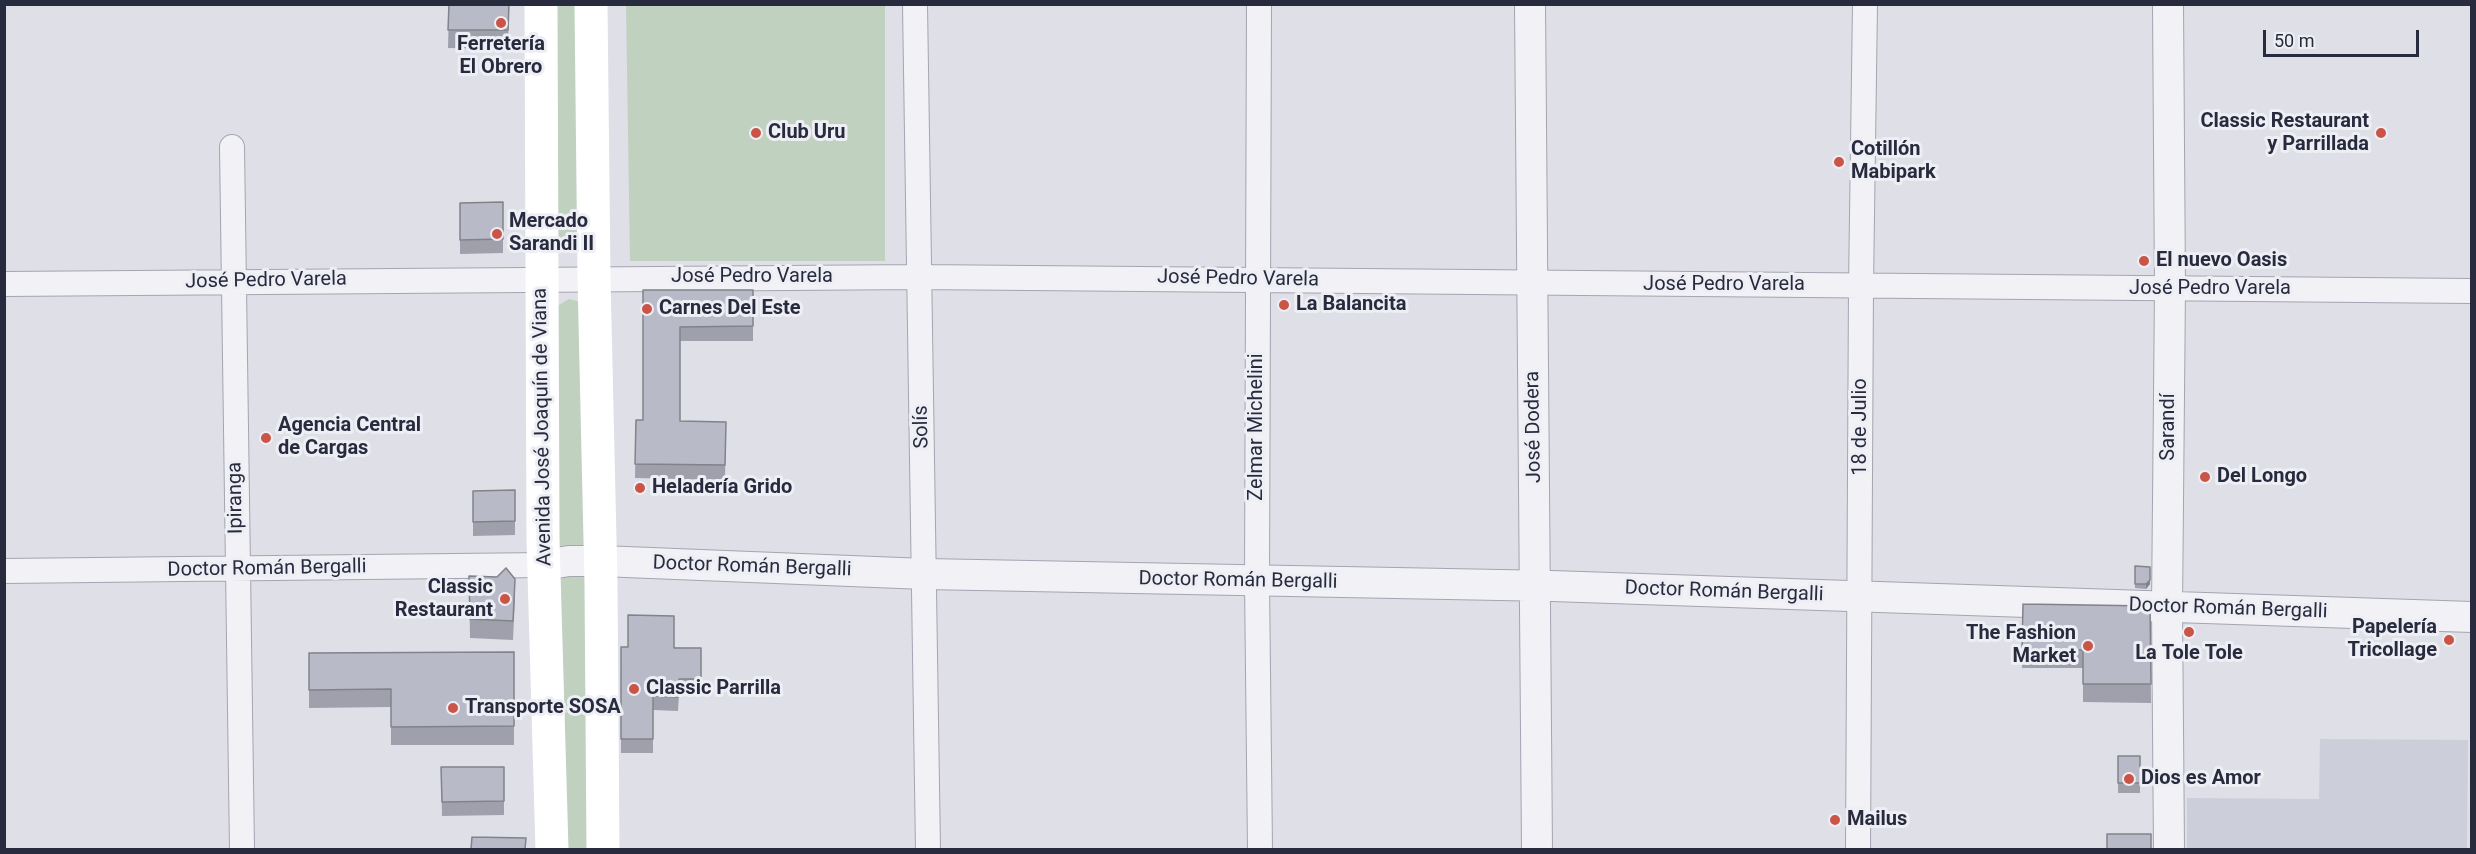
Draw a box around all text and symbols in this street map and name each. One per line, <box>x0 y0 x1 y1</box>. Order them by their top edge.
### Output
marker: Ferretería El Obrero <box>494 16 508 30</box>
scale bar <box>2266 18 2422 56</box>
text: 50 m <box>2274 30 2314 51</box>
place label: Ferretería El Obrero <box>457 33 545 80</box>
place label: Classic Restaurant y Parrillada <box>2200 110 2369 157</box>
place label: Club Uru <box>768 121 846 145</box>
marker: Club Uru <box>749 126 763 140</box>
marker: Classic Restaurant y Parrillada <box>2374 126 2388 140</box>
place label: Cotillón Mabipark <box>1851 138 1936 185</box>
marker: Cotillón Mabipark <box>1832 155 1846 169</box>
place label: Mercado Sarandi II <box>509 210 594 257</box>
marker: Mercado Sarandi II <box>490 227 504 241</box>
place label: El nuevo Oasis <box>2156 249 2287 273</box>
marker: El nuevo Oasis <box>2137 254 2151 268</box>
street label: José Pedro Varela <box>671 265 833 289</box>
street label: José Pedro Varela <box>1157 266 1319 292</box>
street label: José Pedro Varela <box>185 268 347 294</box>
street label: José Pedro Varela <box>1643 273 1805 297</box>
street label: José Pedro Varela <box>2129 277 2291 301</box>
street label: Avenida José Joaquín de Viana <box>529 288 557 566</box>
place label: La Balancita <box>1296 293 1406 317</box>
place label: Carnes Del Este <box>659 297 801 321</box>
marker: La Balancita <box>1277 298 1291 312</box>
marker: Carnes Del Este <box>640 302 654 316</box>
street label: Zelmar Michelini <box>1245 353 1269 501</box>
street label: José Dodera <box>1521 371 1547 483</box>
street label: 18 de Julio <box>1849 378 1873 476</box>
street label: Sarandí <box>2157 393 2181 461</box>
street label: Solís <box>910 405 934 449</box>
place label: Agencia Central de Cargas <box>278 414 421 461</box>
marker: Agencia Central de Cargas <box>259 431 273 445</box>
street label: Ipiranga <box>223 462 249 534</box>
place label: Del Longo <box>2217 465 2307 489</box>
marker: Del Longo <box>2198 470 2212 484</box>
place label: Heladería Grido <box>652 476 792 500</box>
marker: Heladería Grido <box>633 481 647 495</box>
street label: Doctor Román Bergalli <box>652 552 852 582</box>
street label: Doctor Román Bergalli <box>167 555 367 583</box>
street label: Doctor Román Bergalli <box>1138 567 1338 595</box>
place label: Classic Restaurant <box>395 576 493 623</box>
street label: Doctor Román Bergalli <box>1624 577 1824 607</box>
marker: Classic Restaurant <box>498 592 512 606</box>
street label: Doctor Román Bergalli <box>2128 594 2328 624</box>
place label: Papelería Tricollage <box>2347 616 2437 663</box>
place label: The Fashion Market <box>1966 622 2076 669</box>
marker: La Tole Tole <box>2182 625 2196 639</box>
marker: Papelería Tricollage <box>2442 633 2456 647</box>
marker: The Fashion Market <box>2081 639 2095 653</box>
place label: La Tole Tole <box>2135 642 2243 666</box>
place label: Classic Parrilla <box>646 677 781 701</box>
marker: Classic Parrilla <box>627 682 641 696</box>
place label: Transporte SOSA <box>465 696 621 720</box>
marker: Transporte SOSA <box>446 701 460 715</box>
place label: Dios es Amor <box>2141 767 2261 791</box>
marker: Dios es Amor <box>2122 772 2136 786</box>
place label: Mailus <box>1847 808 1907 832</box>
marker: Mailus <box>1828 813 1842 827</box>

